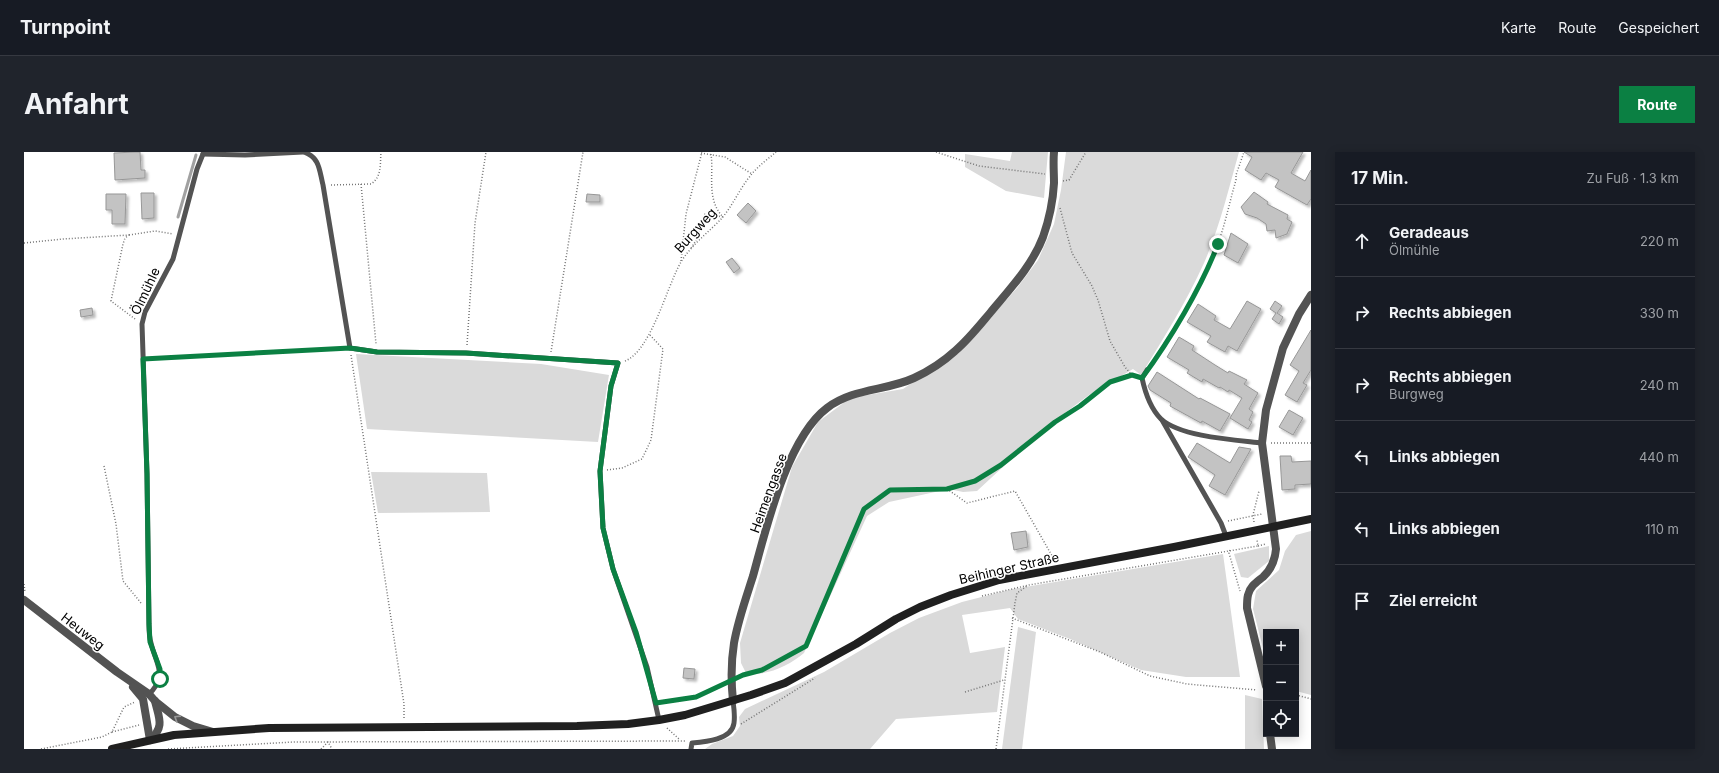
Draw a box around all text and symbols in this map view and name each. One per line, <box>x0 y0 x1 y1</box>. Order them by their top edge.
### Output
text: Turnpoint <box>20 16 110 39</box>
text: Karte <box>1501 19 1536 36</box>
text: Route <box>1558 19 1596 36</box>
text: Gespeichert <box>1618 19 1699 36</box>
button: Route <box>1619 86 1695 123</box>
text: Anfahrt <box>24 87 129 121</box>
text: 17 Min. <box>1351 168 1409 188</box>
text: Zu Fuß · 1.3 km <box>1587 170 1679 186</box>
street label: Burgweg <box>671 204 719 256</box>
text: Geradeaus <box>1389 223 1469 242</box>
icon: ahead <box>1351 230 1373 252</box>
text: 220 m <box>1640 233 1679 249</box>
route end <box>1209 235 1227 253</box>
text: Ölmühle <box>1389 242 1440 258</box>
street label: Ölmühle <box>127 265 163 317</box>
icon: right <box>1351 302 1373 324</box>
text: Rechts abbiegen <box>1389 303 1511 322</box>
text: 330 m <box>1640 305 1679 321</box>
text: Rechts abbiegen <box>1389 367 1511 386</box>
icon: right <box>1351 374 1373 396</box>
text: 240 m <box>1640 377 1679 393</box>
text: Burgweg <box>1389 386 1444 402</box>
icon: left <box>1351 446 1373 468</box>
text: Links abbiegen <box>1389 447 1500 466</box>
text: 440 m <box>1639 449 1679 465</box>
street label: Heimengasse <box>746 451 790 535</box>
icon: left <box>1351 518 1373 540</box>
text: Links abbiegen <box>1389 519 1500 538</box>
text: 110 m <box>1645 521 1679 537</box>
street label: Beihinger Straße <box>957 549 1061 587</box>
icon: arrive <box>1351 590 1373 612</box>
text: Ziel erreicht <box>1389 591 1477 610</box>
street label: Heuweg <box>58 609 108 653</box>
map controls <box>1263 629 1299 737</box>
button: + <box>1263 629 1299 665</box>
button: − <box>1263 665 1299 701</box>
route start <box>151 670 169 688</box>
button: locate <box>1263 701 1299 737</box>
one-way arrow <box>174 715 181 723</box>

